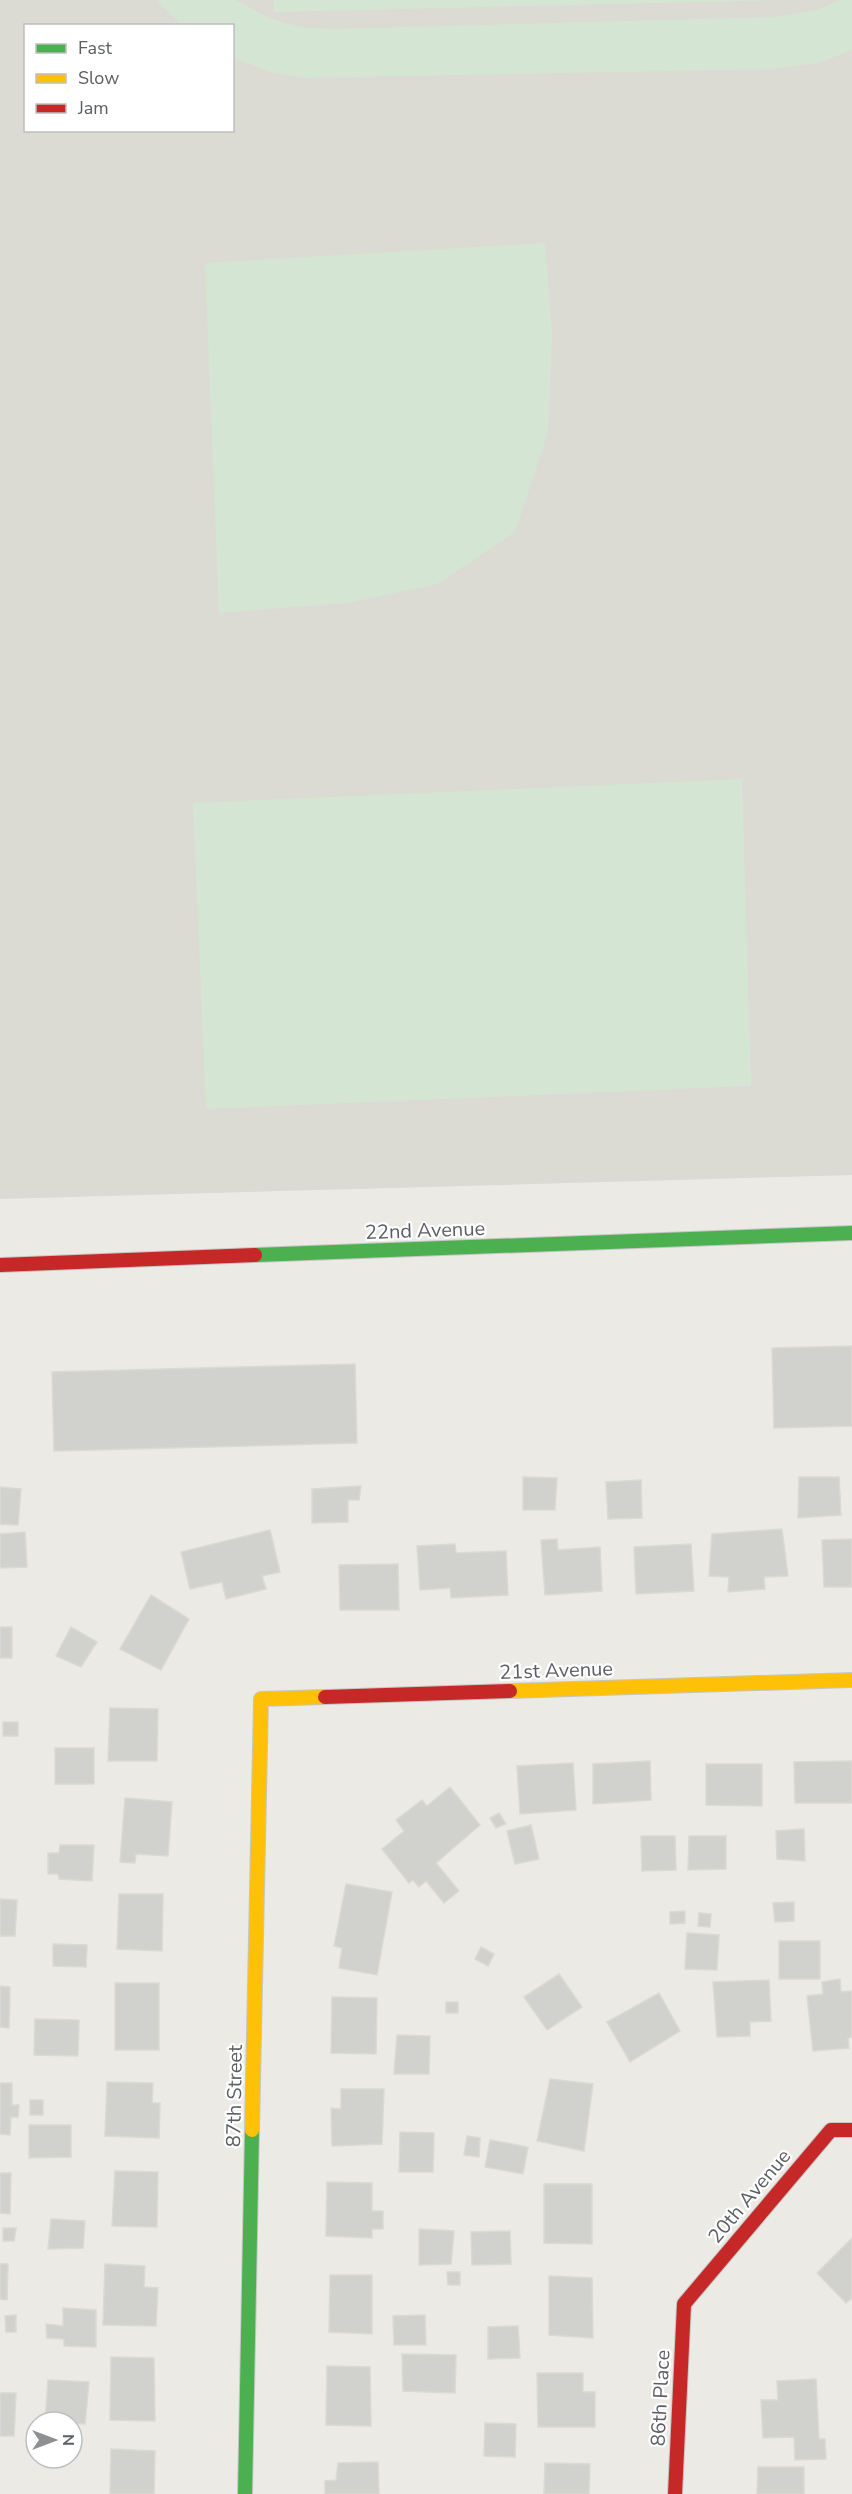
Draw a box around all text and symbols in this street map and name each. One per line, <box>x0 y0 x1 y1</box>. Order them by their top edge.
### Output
legend <box>24 24 234 132</box>
text: Fast <box>78 36 113 60</box>
text: Slow <box>78 66 119 90</box>
text: Jam <box>77 96 109 120</box>
street label: 22nd Avenue <box>364 1215 486 1246</box>
street label: 21st Avenue <box>499 1655 613 1686</box>
street label: 87th Street <box>220 2044 249 2147</box>
street label: 20th Avenue <box>702 2143 797 2249</box>
street label: 86th Place <box>644 2349 677 2447</box>
north arrow <box>24 2410 84 2470</box>
text: N <box>57 2434 79 2446</box>

